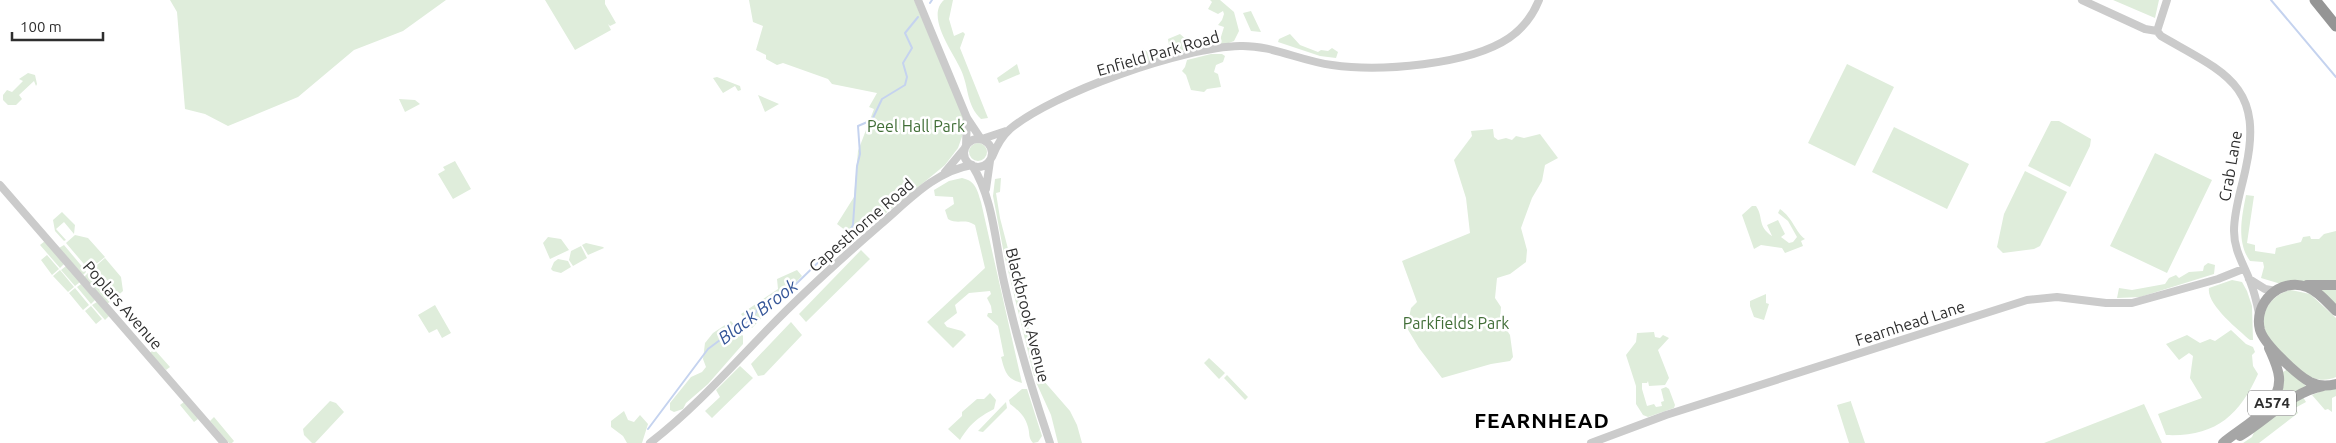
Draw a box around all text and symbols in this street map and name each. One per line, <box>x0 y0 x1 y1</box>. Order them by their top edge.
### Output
scale bar <box>12 10 104 42</box>
text: 100 m <box>20 18 62 35</box>
street label: Enfield Park Road <box>1095 27 1221 79</box>
park label: Peel Hall Park <box>867 117 965 135</box>
street label: Crab Lane <box>2215 129 2245 203</box>
street label: Capesthorne Road <box>805 175 917 275</box>
street label: Blackbrook Avenue <box>1003 246 1053 384</box>
street label: Poplars Avenue <box>80 257 166 353</box>
water label: Black Brook <box>714 274 802 348</box>
street label: Fearnhead Lane <box>1853 297 1967 349</box>
park label: Parkfields Park <box>1403 314 1509 332</box>
road number: A574 <box>2248 390 2296 416</box>
district label: FEARNHEAD <box>1474 408 1610 432</box>

